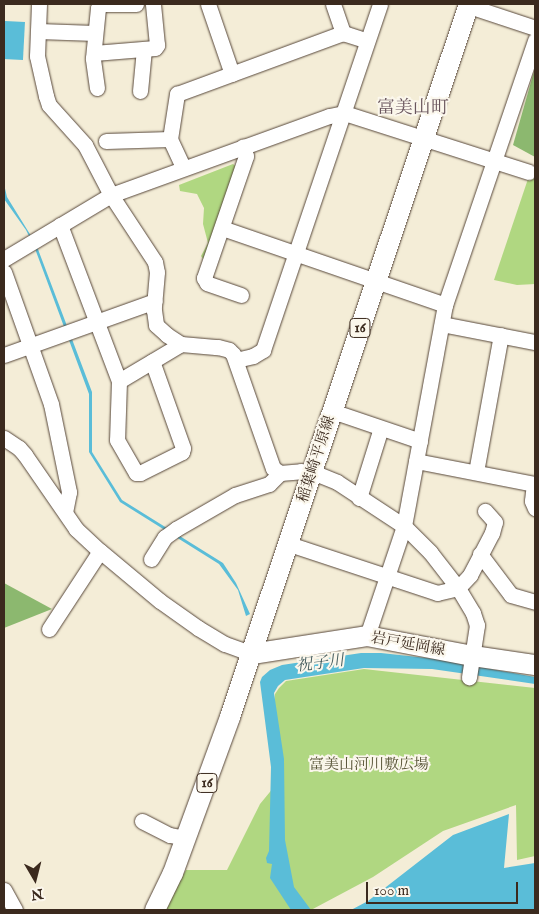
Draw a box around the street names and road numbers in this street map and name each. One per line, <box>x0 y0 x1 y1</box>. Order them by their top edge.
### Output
road number: 16 <box>349 316 371 339</box>
street label: 稲葉崎平原線 <box>294 413 338 505</box>
street label: 岩戸延岡線 <box>370 629 446 659</box>
road number: 16 <box>196 771 218 794</box>

